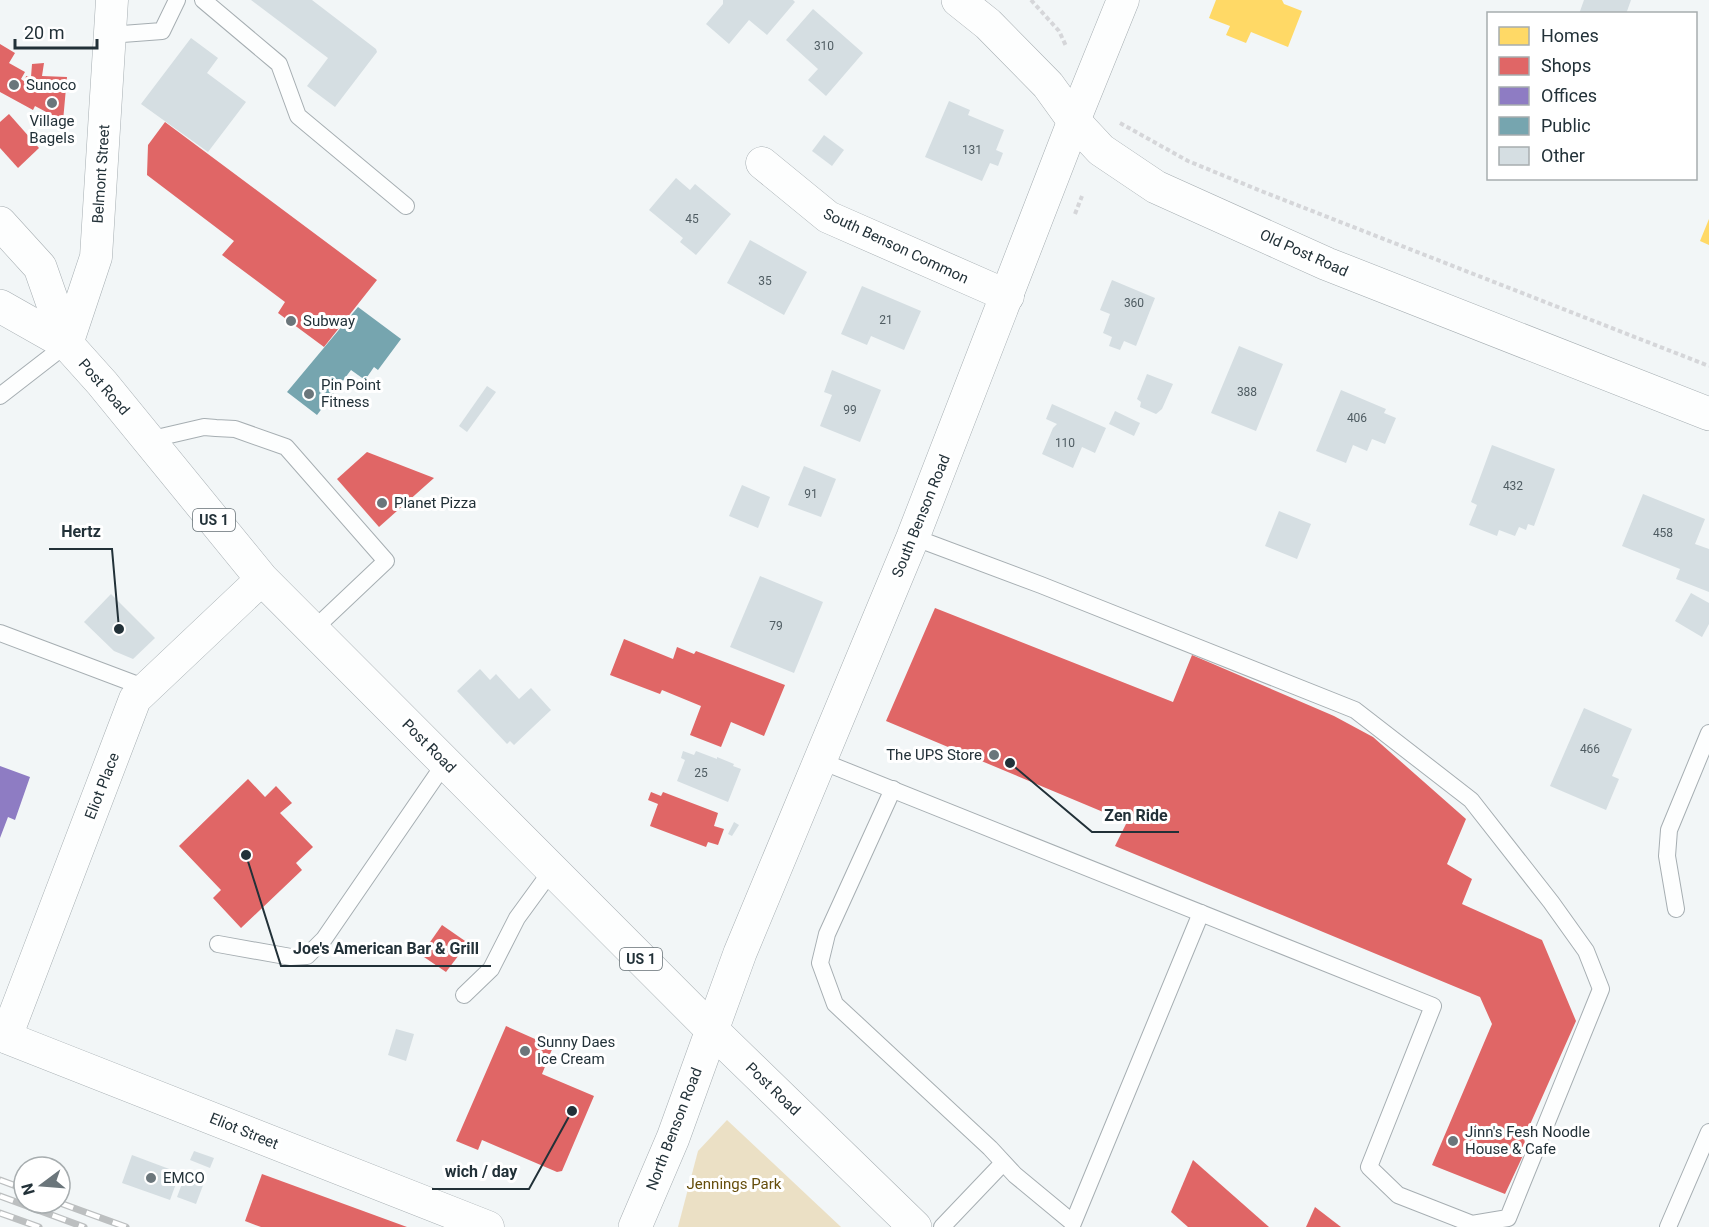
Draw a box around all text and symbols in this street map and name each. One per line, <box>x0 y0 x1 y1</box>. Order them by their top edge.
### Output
scale bar <box>15 12 98 50</box>
legend <box>1487 12 1697 180</box>
text: 20 m <box>24 22 64 43</box>
text: Homes <box>1541 25 1599 46</box>
house number: 310 <box>814 39 834 53</box>
text: Shops <box>1541 55 1591 76</box>
place label: Sunoco <box>26 76 76 94</box>
marker: Sunoco <box>7 78 21 92</box>
text: Offices <box>1541 85 1597 106</box>
marker: Village Bagels <box>45 96 59 110</box>
place label: Village Bagels <box>29 112 75 147</box>
text: Public <box>1541 115 1591 136</box>
street label: Belmont Street <box>89 124 113 224</box>
house number: 131 <box>962 143 982 157</box>
text: Other <box>1541 145 1585 166</box>
street label: South Benson Common <box>821 204 971 288</box>
house number: 45 <box>685 212 699 226</box>
street label: Old Post Road <box>1257 225 1351 281</box>
house number: 35 <box>758 274 772 288</box>
house number: 360 <box>1124 296 1144 310</box>
place label: Subway <box>303 312 355 330</box>
house number: 21 <box>879 313 893 327</box>
marker: Subway <box>284 314 298 328</box>
street label: Post Road <box>75 355 133 419</box>
place label: Pin Point Fitness <box>321 376 381 411</box>
house number: 388 <box>1237 385 1257 399</box>
marker: Pin Point Fitness <box>302 387 316 401</box>
house number: 99 <box>843 403 857 417</box>
house number: 406 <box>1347 411 1367 425</box>
house number: 110 <box>1055 436 1075 450</box>
street label: South Benson Road <box>888 452 954 580</box>
house number: 432 <box>1503 479 1523 493</box>
house number: 91 <box>804 487 818 501</box>
place label: Planet Pizza <box>394 494 476 512</box>
marker: Planet Pizza <box>375 496 389 510</box>
road number: US 1 <box>193 509 235 531</box>
callout: Hertz <box>49 515 112 549</box>
text: Hertz <box>61 522 101 541</box>
house number: 458 <box>1653 526 1673 540</box>
house number: 79 <box>769 619 783 633</box>
street label: Post Road <box>398 715 460 777</box>
house number: 466 <box>1580 742 1600 756</box>
place label: The UPS Store <box>886 746 982 764</box>
marker: The UPS Store <box>987 748 1001 762</box>
street label: Eliot Place <box>81 750 123 822</box>
house number: 25 <box>694 766 708 780</box>
callout: Zen Ride <box>1092 798 1179 832</box>
text: Zen Ride <box>1104 806 1168 825</box>
callout: Joe's American Bar & Grill <box>281 932 491 966</box>
text: Joe's American Bar & Grill <box>293 939 479 958</box>
road number: US 1 <box>620 948 662 970</box>
place label: Sunny Daes Ice Cream <box>537 1033 615 1068</box>
marker: Sunny Daes Ice Cream <box>518 1044 532 1058</box>
street label: Post Road <box>742 1059 804 1119</box>
street label: North Benson Road <box>642 1065 706 1193</box>
street label: Eliot Street <box>207 1109 281 1153</box>
place label: Jinn's Fesh Noodle House & Cafe <box>1465 1123 1590 1158</box>
marker: Jinn's Fesh Noodle House & Cafe <box>1446 1134 1460 1148</box>
north arrow <box>12 1155 72 1215</box>
callout: wich / day <box>432 1155 529 1189</box>
text: wich / day <box>445 1162 518 1181</box>
place label: EMCO <box>163 1169 205 1187</box>
marker: EMCO <box>144 1171 158 1185</box>
park label: Jennings Park <box>687 1175 782 1193</box>
text: N <box>17 1181 39 1197</box>

